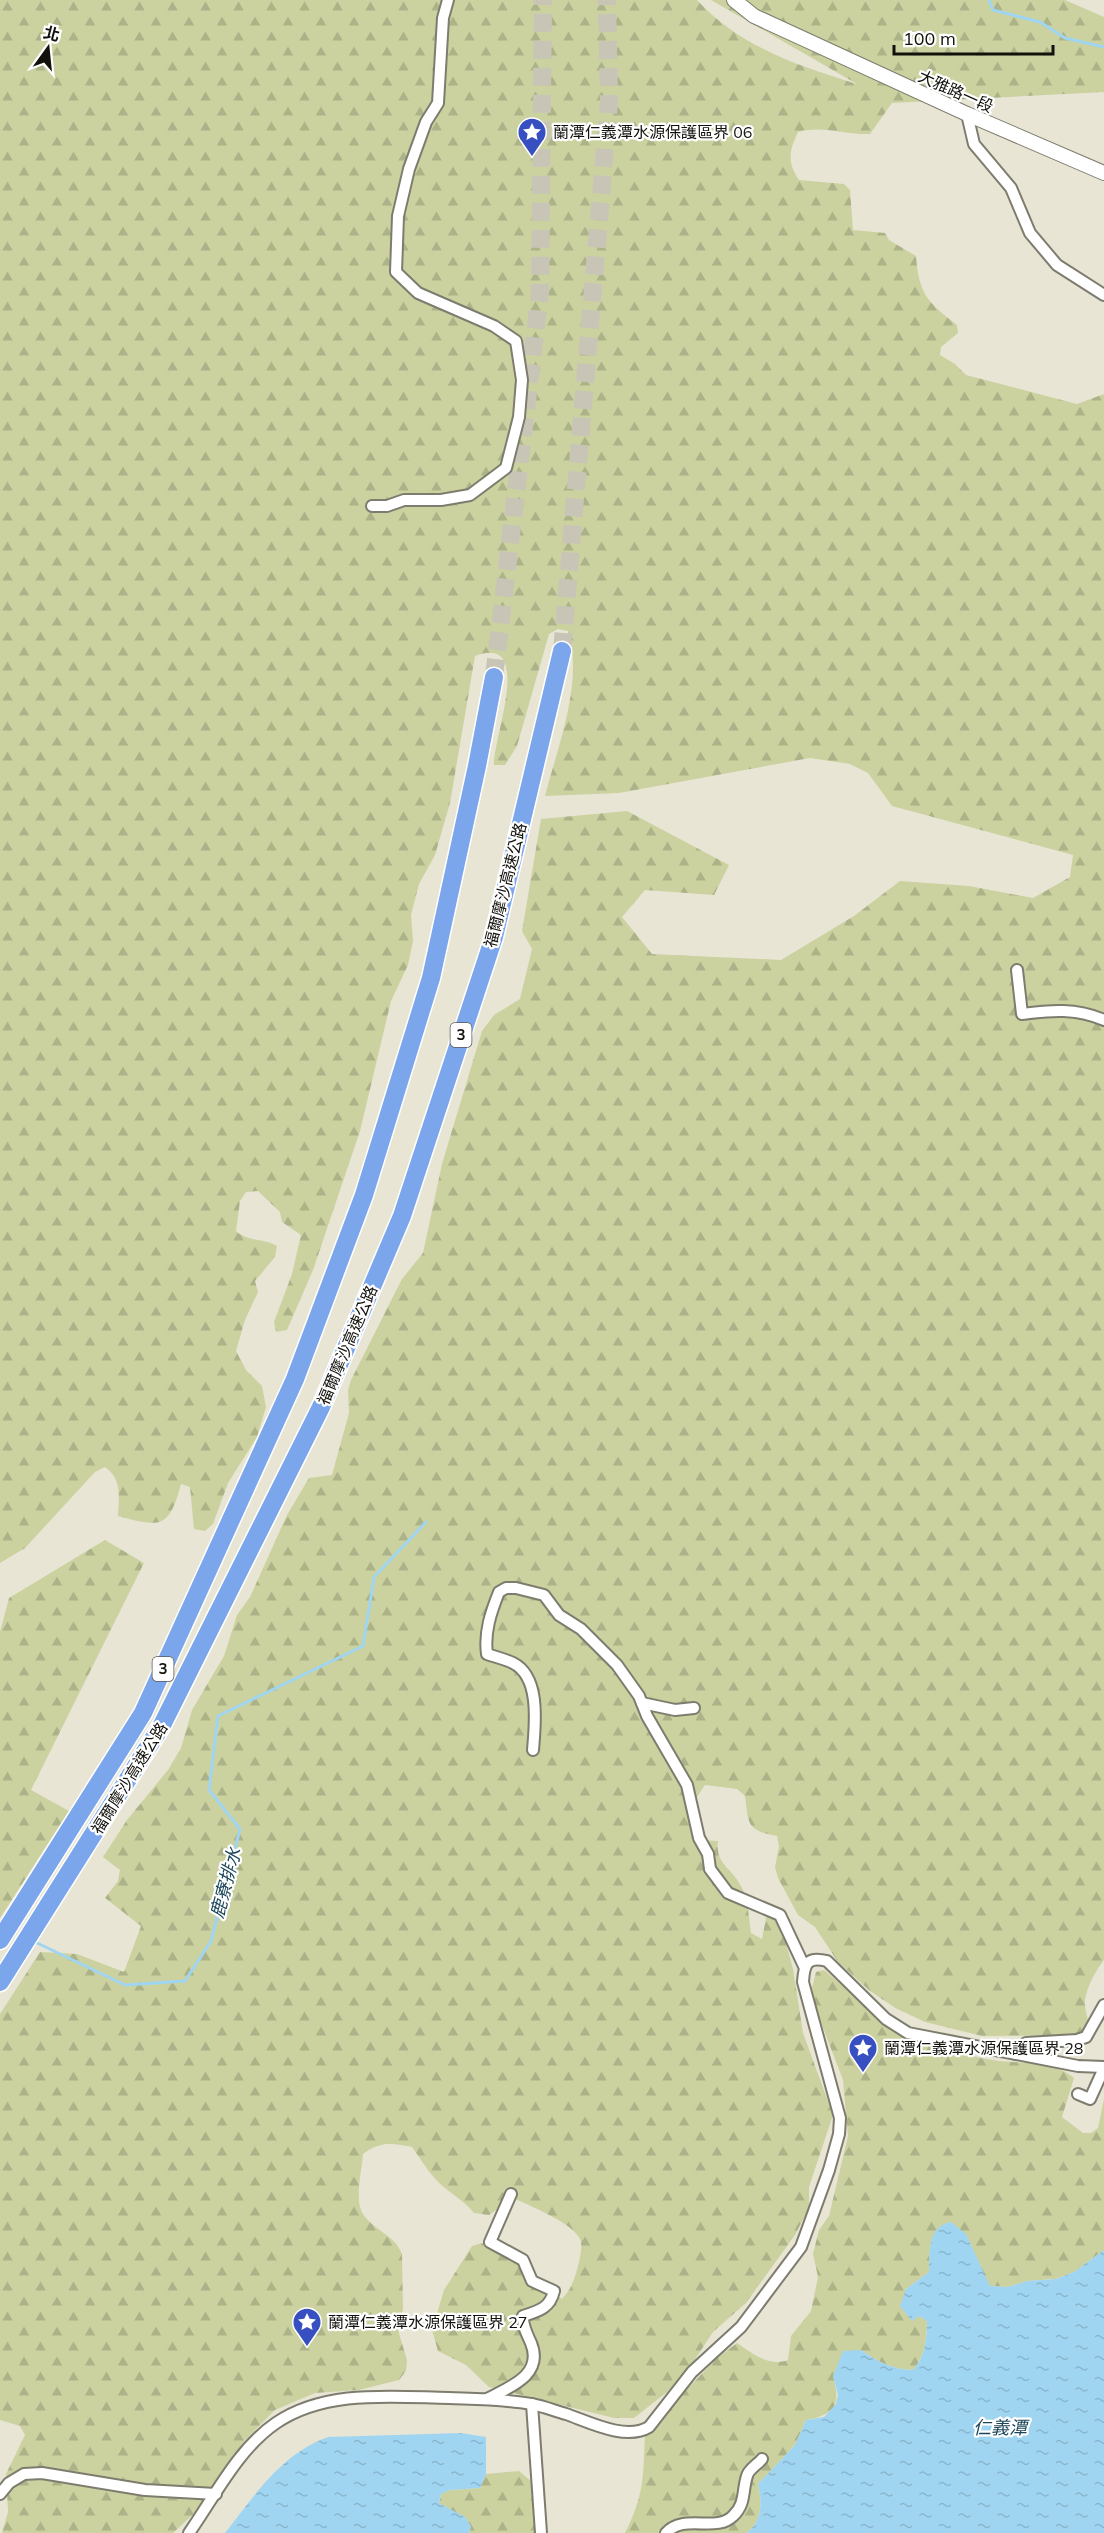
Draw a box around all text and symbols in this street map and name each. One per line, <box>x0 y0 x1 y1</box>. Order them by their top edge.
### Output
north arrow <box>18 18 78 78</box>
scale bar <box>894 18 1053 56</box>
text: 北 <box>42 22 62 45</box>
text: 100 m <box>903 27 956 50</box>
street label: 大雅路一段 <box>915 66 997 116</box>
place icon: 蘭潭仁義潭水源保護區界 06 <box>516 116 548 158</box>
place label: 蘭潭仁義潭水源保護區界 06 <box>553 122 752 142</box>
street label: 福爾摩沙高速公路 <box>480 820 530 950</box>
road number: 3 <box>450 1023 472 1047</box>
street label: 福爾摩沙高速公路 <box>313 1282 381 1408</box>
road number: 3 <box>152 1657 174 1681</box>
street label: 福爾摩沙高速公路 <box>87 1718 171 1838</box>
water label: 鹿寮排水 <box>205 1844 246 1921</box>
place icon: 蘭潭仁義潭水源保護區界 28 <box>847 2032 879 2074</box>
place label: 蘭潭仁義潭水源保護區界 28 <box>884 2038 1083 2058</box>
place icon: 蘭潭仁義潭水源保護區界 27 <box>291 2306 323 2348</box>
place label: 蘭潭仁義潭水源保護區界 27 <box>328 2312 527 2332</box>
water label: 仁義潭 <box>973 2416 1030 2439</box>

